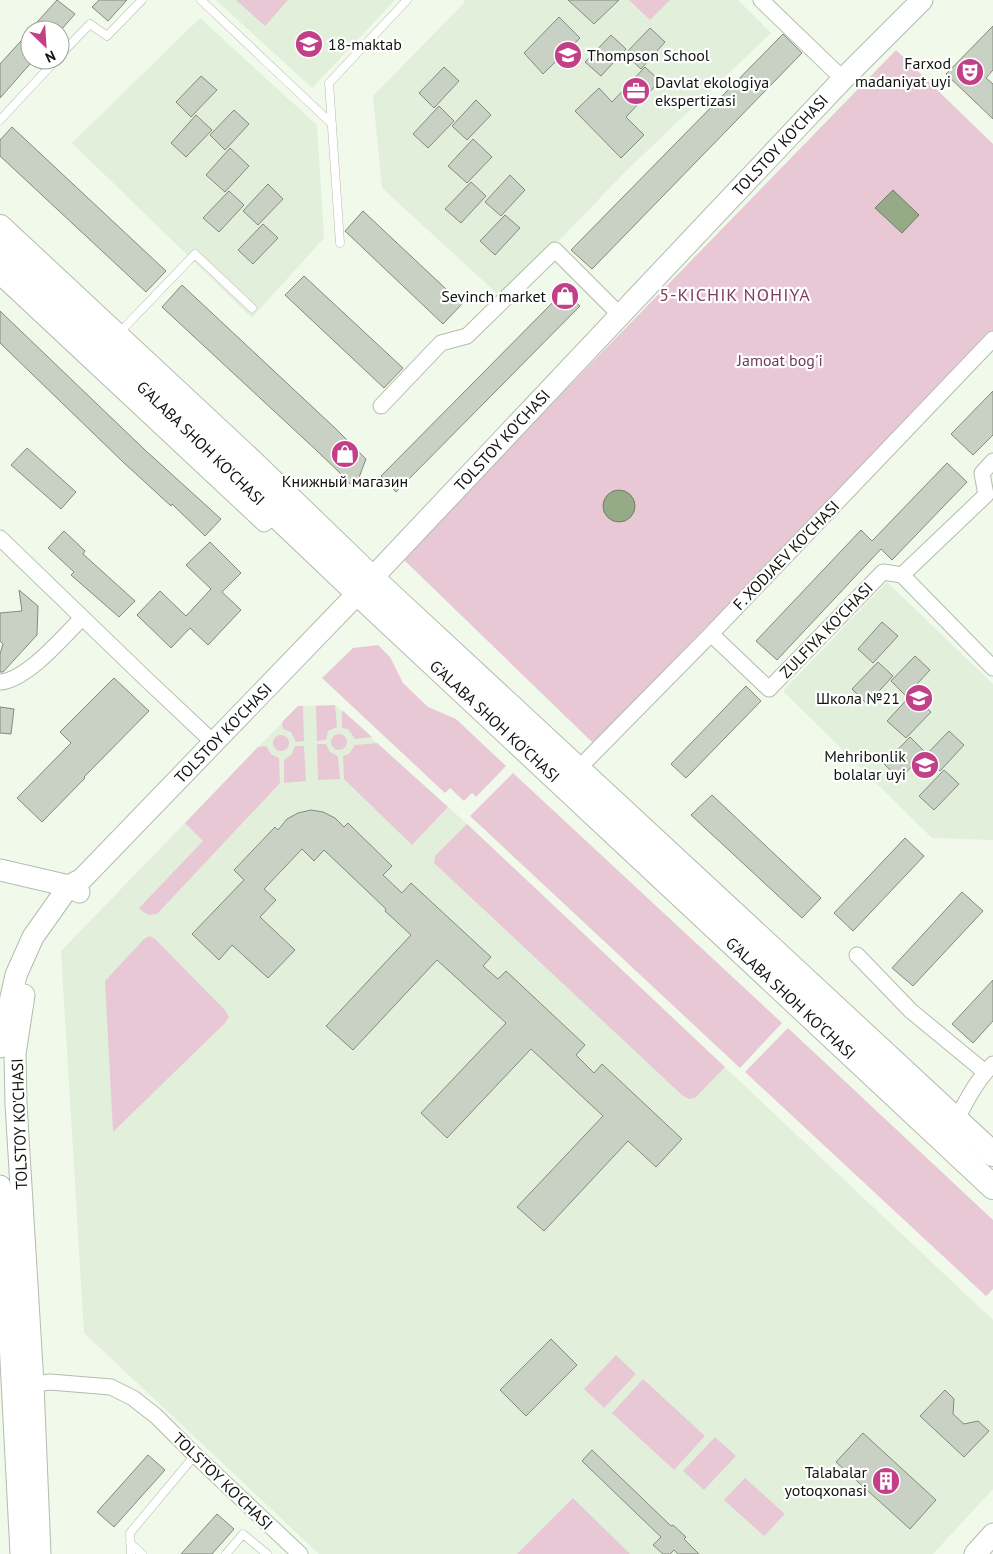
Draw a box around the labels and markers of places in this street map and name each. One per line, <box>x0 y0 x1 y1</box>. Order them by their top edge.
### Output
school or university icon: 18-maktab <box>294 29 324 59</box>
place label: 18-maktab <box>328 34 402 54</box>
school or university icon: Thompson School <box>553 40 583 70</box>
place label: Thompson School <box>587 45 710 65</box>
place label: Farxod madaniyat uyi <box>855 53 951 91</box>
theatre icon: Farxod madaniyat uyi <box>955 57 985 87</box>
place label: Davlat ekologiya ekspertizasi <box>655 72 769 110</box>
office icon: Davlat ekologiya ekspertizasi <box>621 76 651 106</box>
shop icon: Sevinch market <box>550 281 580 311</box>
place label: Sevinch market <box>441 286 547 306</box>
shop icon: Книжный магазин <box>330 439 360 469</box>
place label: Книжный магазин <box>282 471 408 491</box>
school or university icon: Школа №21 <box>904 683 934 713</box>
place label: Школа №21 <box>816 688 900 708</box>
place label: Mehribonlik bolalar uyi <box>824 746 906 784</box>
school or university icon: Mehribonlik bolalar uyi <box>910 750 940 780</box>
place label: Talabalar yotoqxonasi <box>785 1462 868 1500</box>
building icon: Talabalar yotoqxonasi <box>871 1466 901 1496</box>

